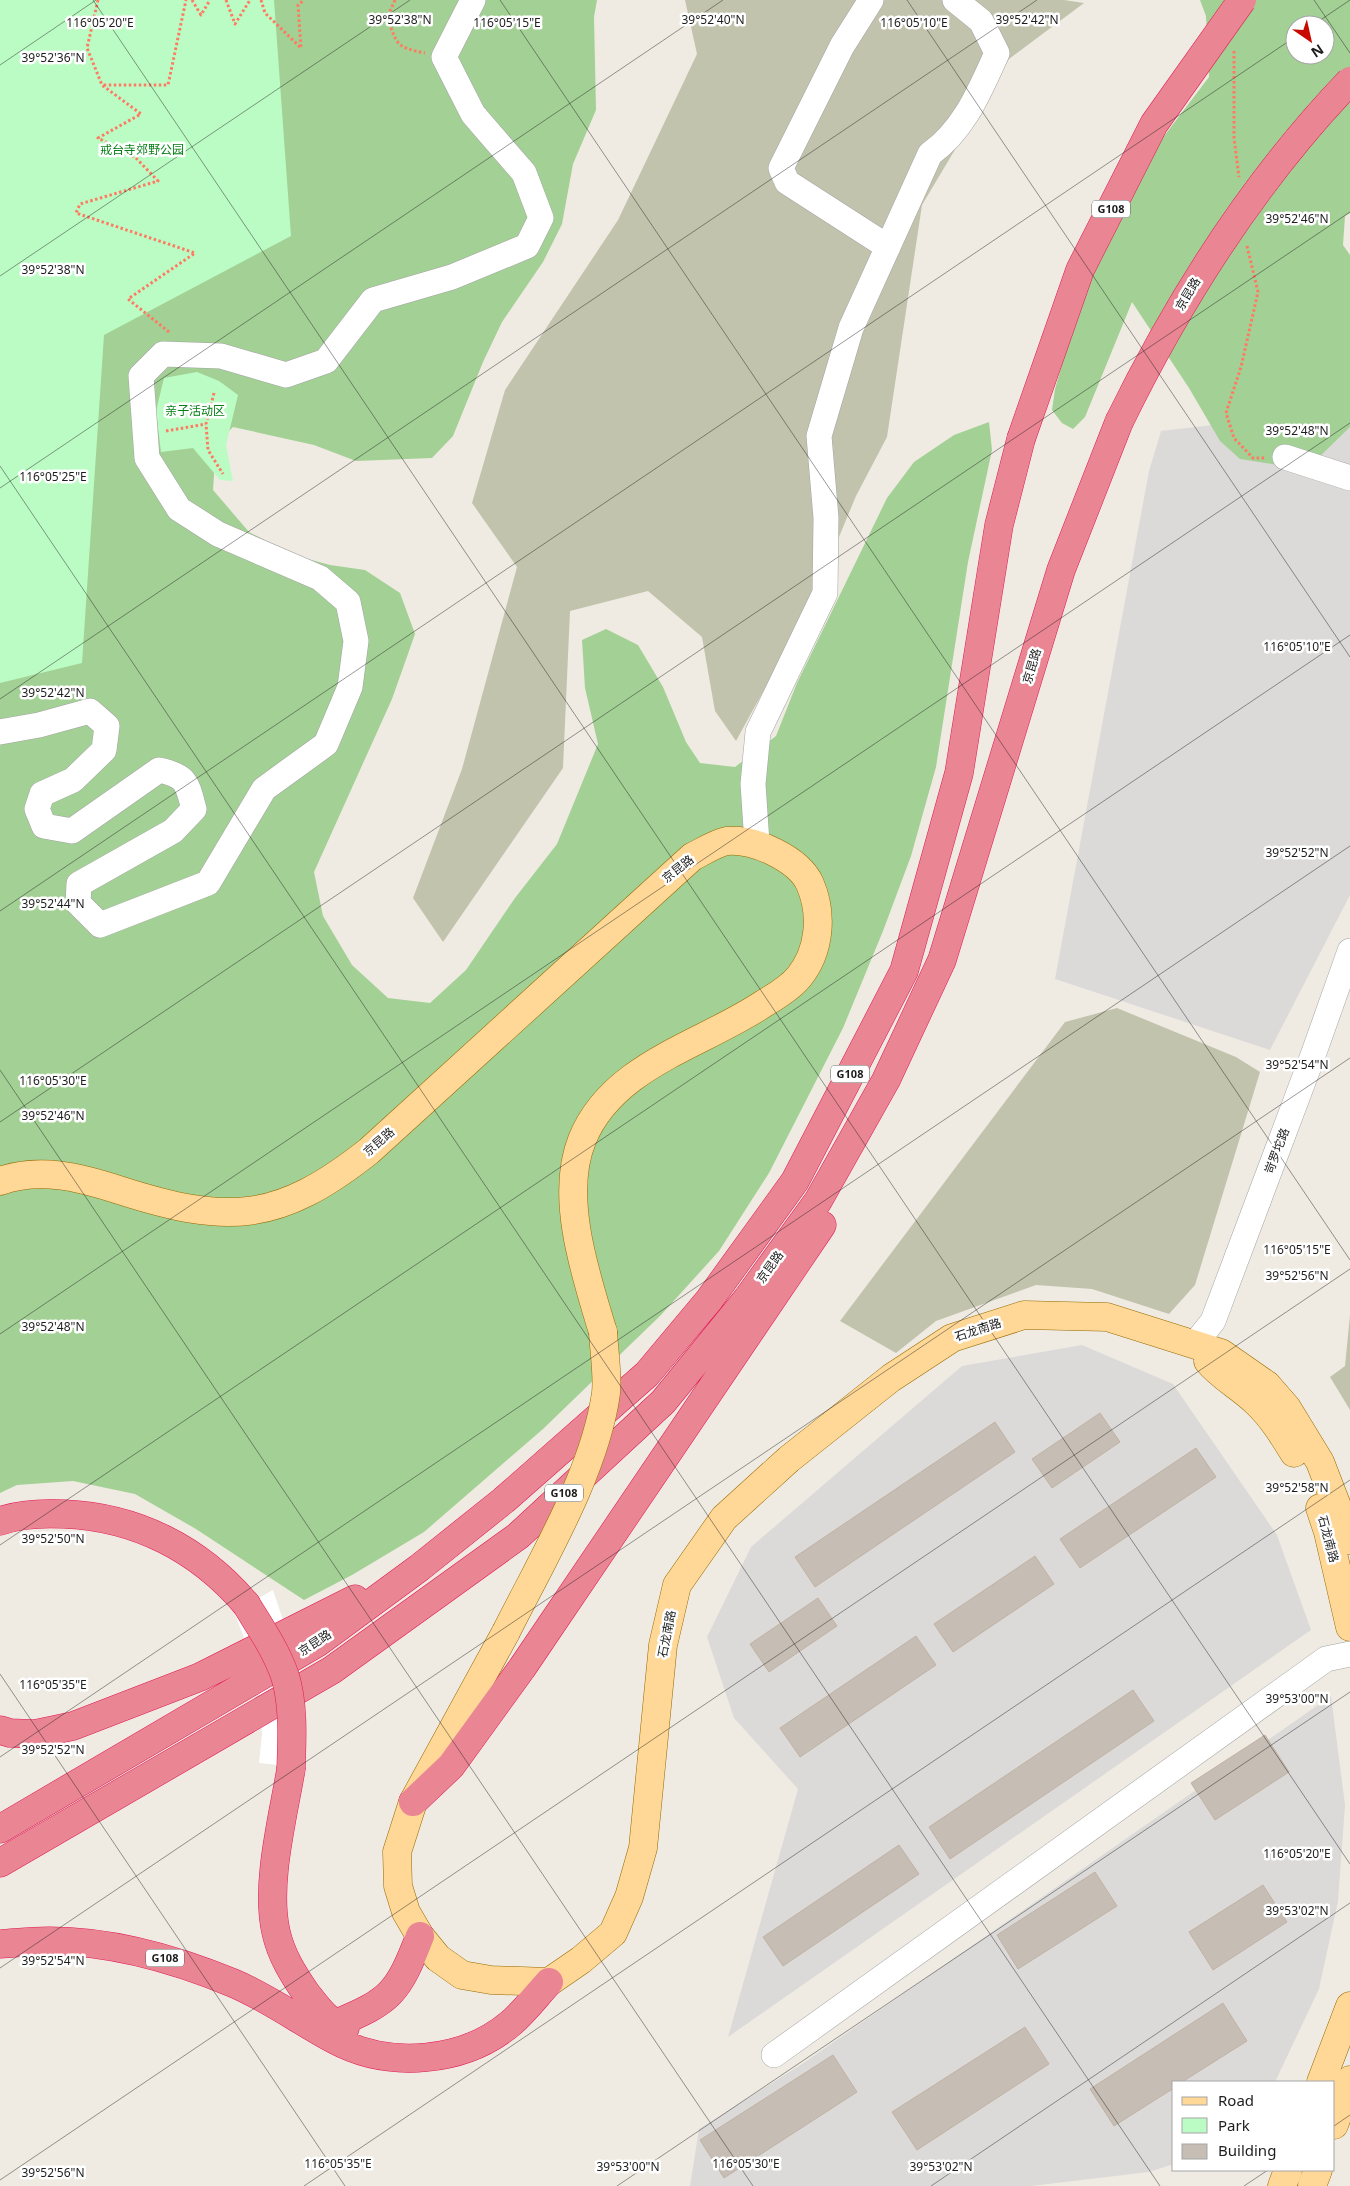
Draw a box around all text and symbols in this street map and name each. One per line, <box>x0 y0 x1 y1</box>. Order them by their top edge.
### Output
text: 39°52'38"N <box>368 11 432 28</box>
text: 39°52'40"N <box>681 11 745 28</box>
text: 39°52'42"N <box>995 11 1059 28</box>
text: 116°05'20"E <box>66 14 134 31</box>
text: 116°05'15"E <box>473 14 541 31</box>
text: 116°05'10"E <box>880 14 948 31</box>
north arrow <box>1285 15 1335 65</box>
text: N <box>1308 40 1328 62</box>
text: 39°52'36"N <box>21 49 85 66</box>
park label: 戒台寺郊野公园 <box>100 141 184 158</box>
road number: G108 <box>1092 200 1130 218</box>
text: 39°52'46"N <box>1265 210 1329 227</box>
text: 39°52'38"N <box>21 261 85 278</box>
street label: 京昆路 <box>1171 274 1204 314</box>
park label: 亲子活动区 <box>165 402 225 419</box>
text: 39°52'48"N <box>1265 422 1329 439</box>
text: 116°05'25"E <box>19 468 87 485</box>
text: 116°05'10"E <box>1263 638 1331 655</box>
street label: 京昆路 <box>1018 646 1045 686</box>
text: 39°52'42"N <box>21 684 85 701</box>
text: 39°52'52"N <box>1265 844 1329 861</box>
street label: 京昆路 <box>658 851 697 886</box>
text: 39°52'44"N <box>21 895 85 912</box>
text: 39°52'54"N <box>1265 1056 1329 1073</box>
road number: G108 <box>831 1066 869 1082</box>
text: 116°05'30"E <box>19 1072 87 1089</box>
text: 39°52'46"N <box>21 1107 85 1124</box>
street label: 京昆路 <box>360 1123 398 1160</box>
street label: 岢罗坨路 <box>1260 1125 1293 1176</box>
text: 116°05'15"E <box>1263 1241 1331 1258</box>
street label: 京昆路 <box>752 1247 787 1286</box>
text: 39°52'56"N <box>1265 1267 1329 1284</box>
street label: 石龙南路 <box>952 1314 1003 1345</box>
text: 39°52'48"N <box>21 1318 85 1335</box>
text: 39°52'58"N <box>1265 1479 1329 1496</box>
road number: G108 <box>545 1485 583 1502</box>
street label: 石龙南路 <box>1314 1513 1343 1564</box>
text: 39°52'50"N <box>21 1530 85 1547</box>
street label: 石龙南路 <box>654 1609 679 1659</box>
street label: 京昆路 <box>295 1626 334 1660</box>
text: 116°05'35"E <box>19 1676 87 1693</box>
text: 39°53'00"N <box>1265 1690 1329 1707</box>
text: 39°52'52"N <box>21 1741 85 1758</box>
text: 116°05'20"E <box>1263 1845 1331 1862</box>
text: 39°53'02"N <box>1265 1902 1329 1919</box>
road number: G108 <box>146 1950 184 1966</box>
text: 39°52'54"N <box>21 1952 85 1969</box>
legend <box>1172 2081 1335 2171</box>
text: Road <box>1218 2090 1254 2110</box>
text: Park <box>1218 2115 1250 2135</box>
text: Building <box>1218 2140 1276 2160</box>
text: 116°05'35"E <box>304 2155 372 2172</box>
text: 116°05'30"E <box>712 2155 780 2172</box>
text: 39°53'00"N <box>596 2158 660 2175</box>
text: 39°53'02"N <box>909 2158 973 2175</box>
text: 39°52'56"N <box>21 2164 85 2181</box>

